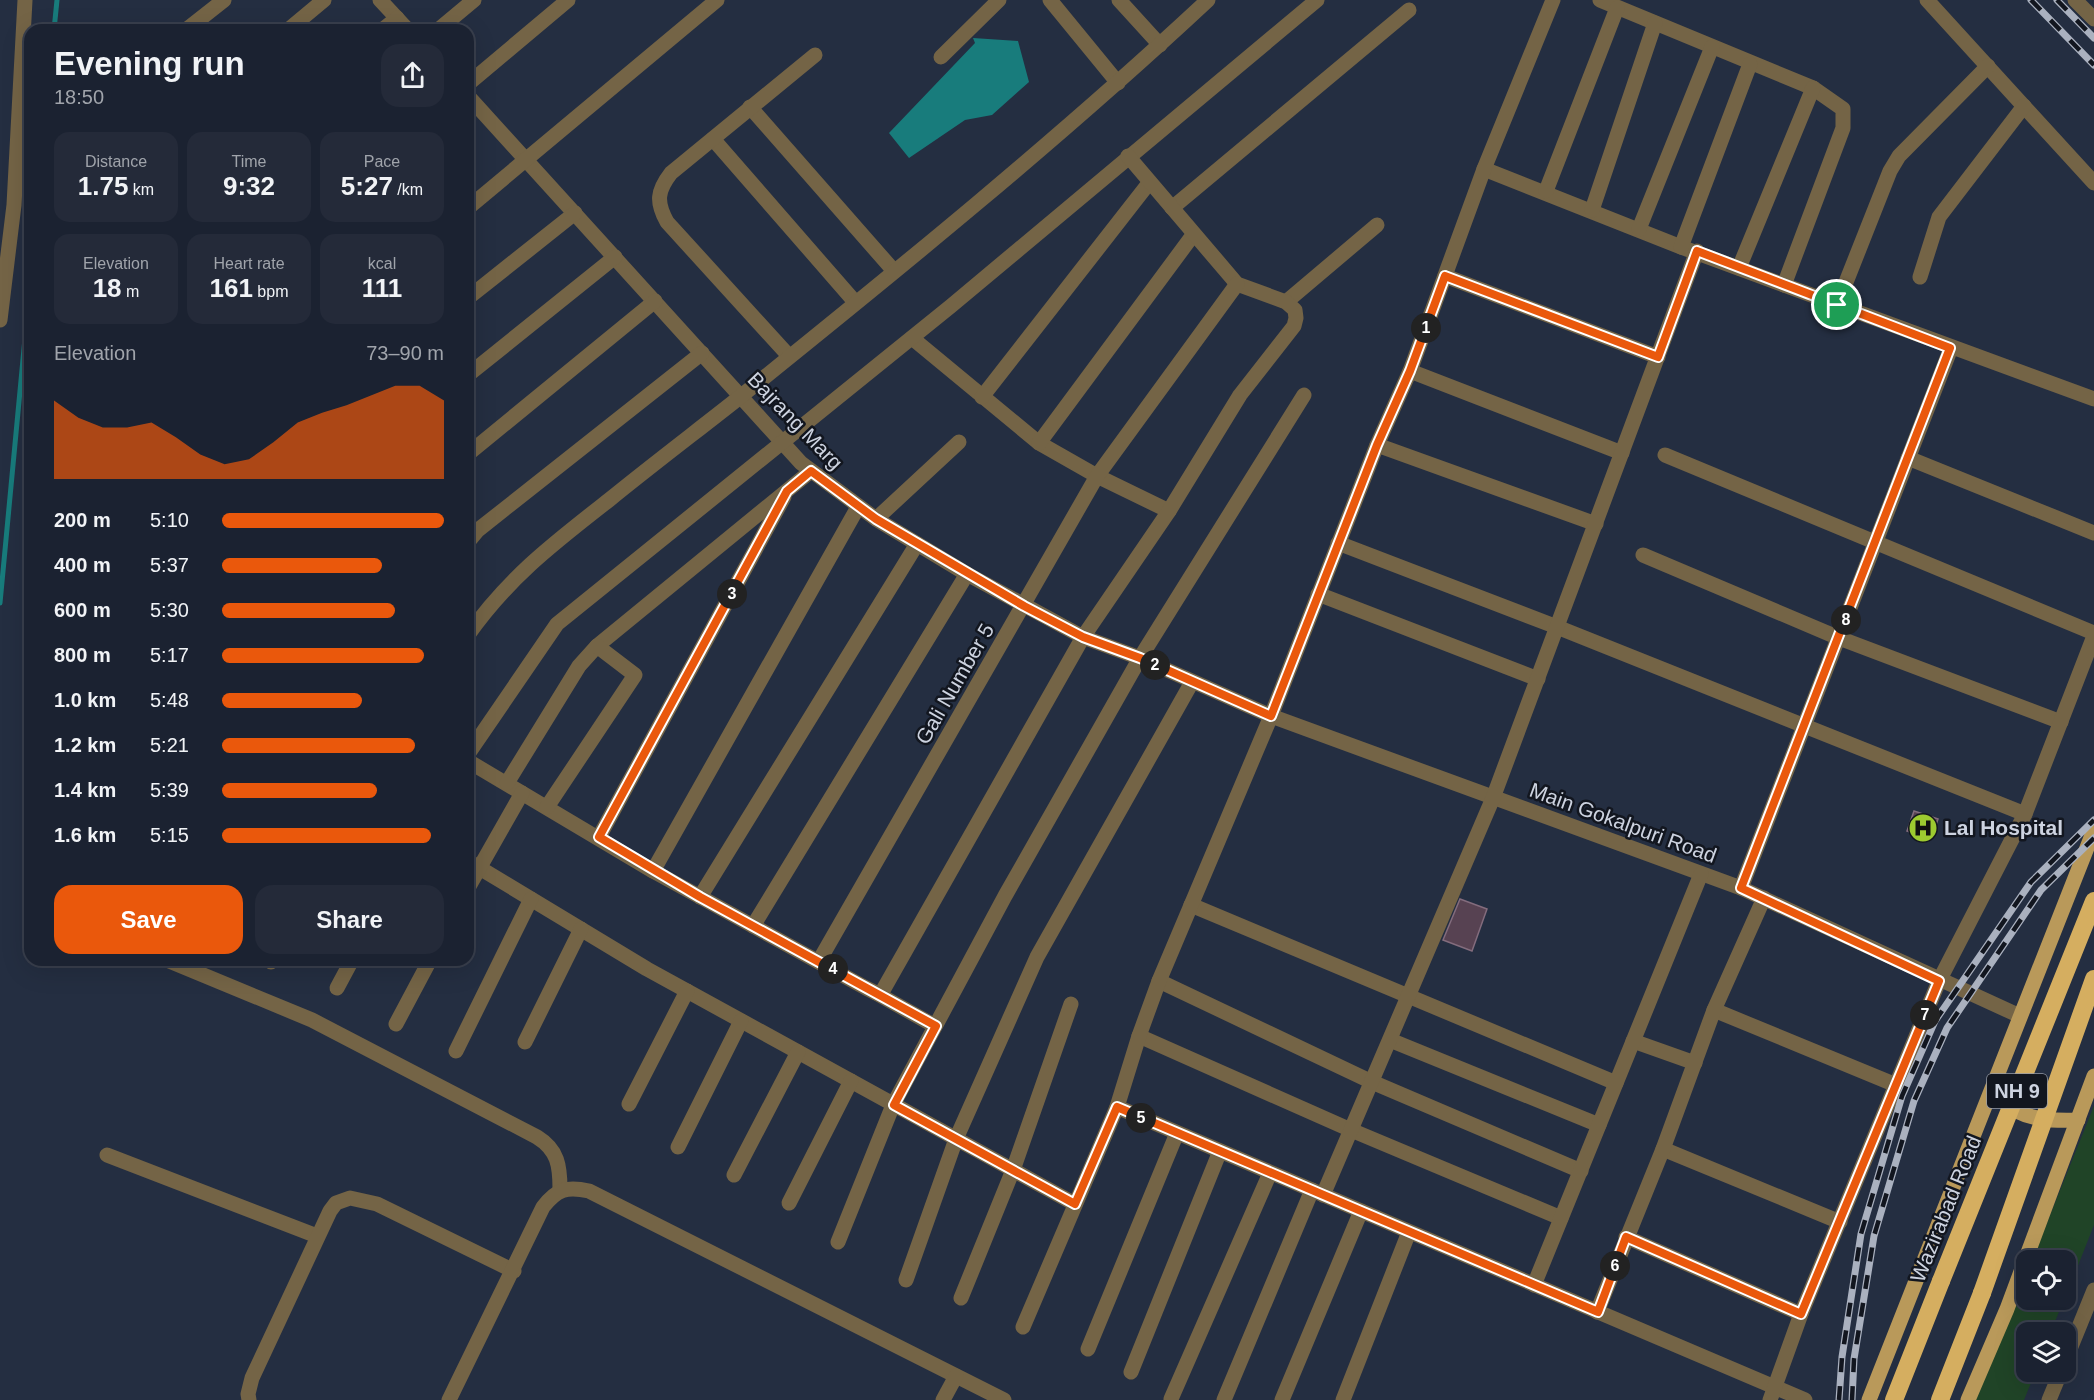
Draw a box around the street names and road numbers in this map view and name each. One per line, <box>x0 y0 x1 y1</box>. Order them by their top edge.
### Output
street label: Bajrang Marg <box>743 367 847 474</box>
street label: Gali Number 5 <box>911 619 998 748</box>
street label: Main Gokalpuri Road <box>1527 778 1720 867</box>
road number: NH 9 <box>1987 1074 2047 1108</box>
street label: Wazirabad Road <box>1906 1132 1985 1285</box>

